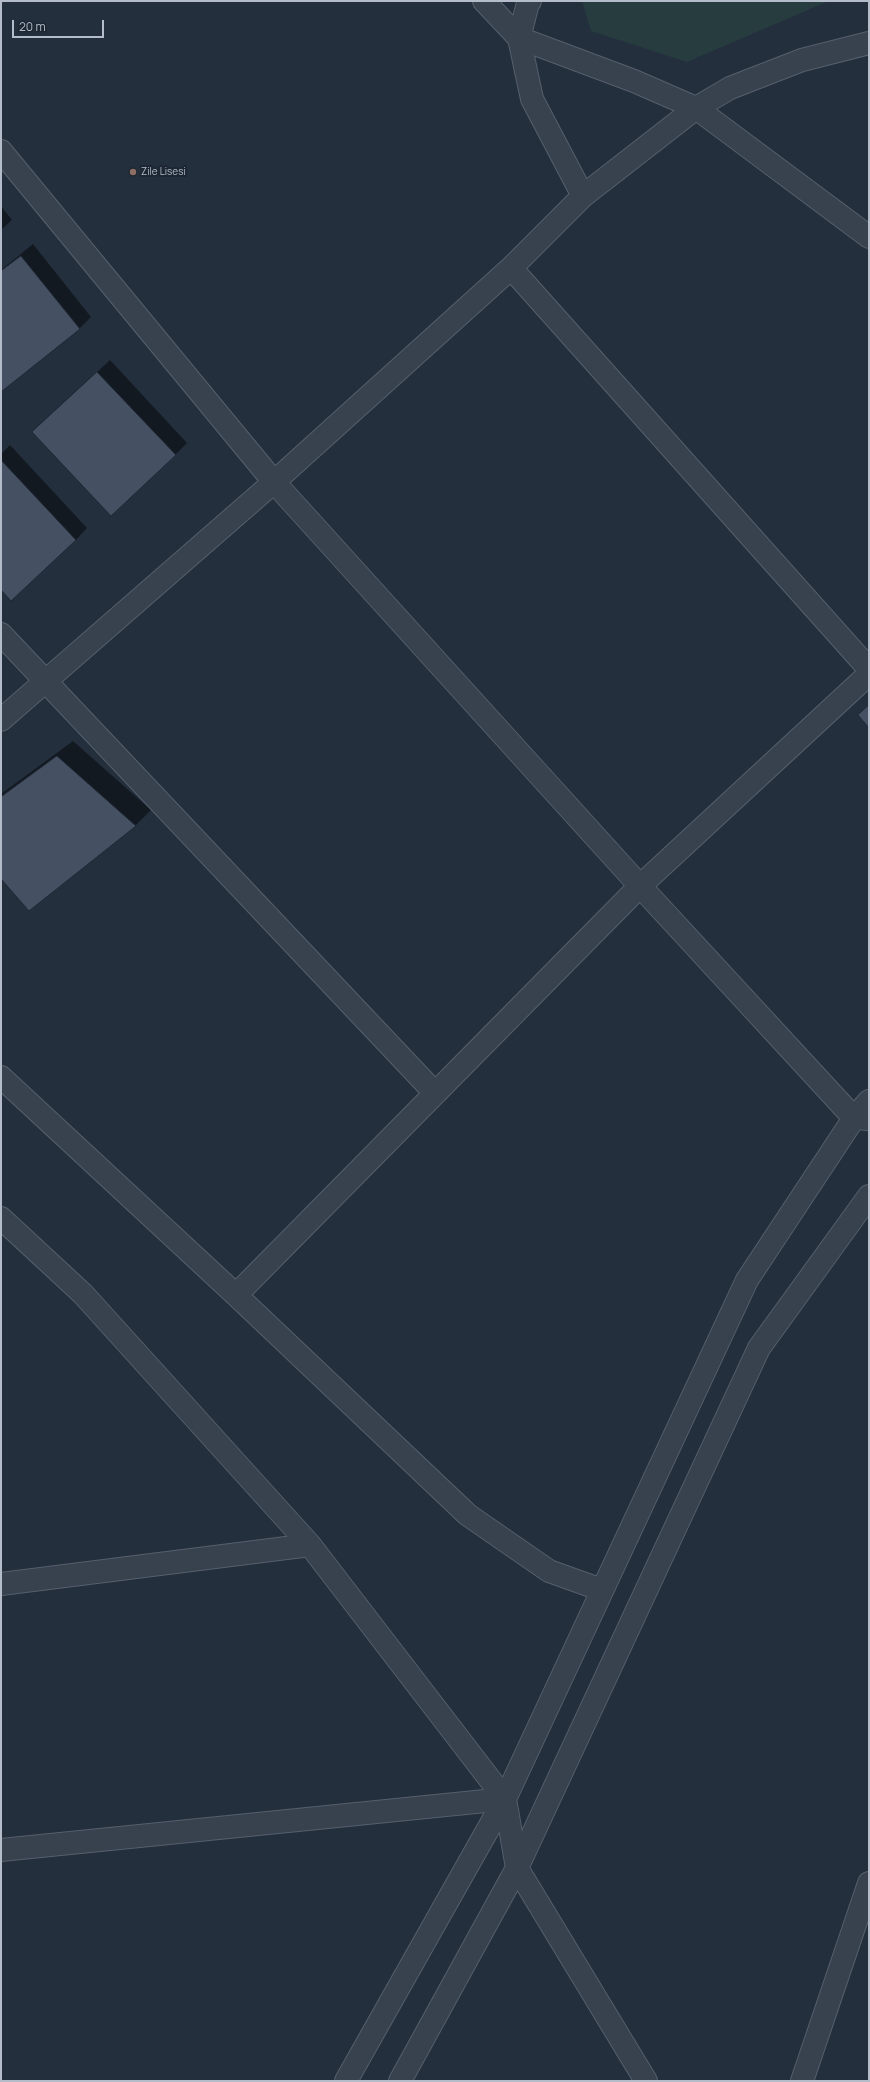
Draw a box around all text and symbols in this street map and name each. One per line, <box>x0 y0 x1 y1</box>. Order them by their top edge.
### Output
scale bar <box>14 12 106 38</box>
text: 20 m <box>19 18 46 35</box>
place label: Zile Lisesi <box>141 166 186 178</box>
marker: Zile Lisesi <box>128 167 138 177</box>

